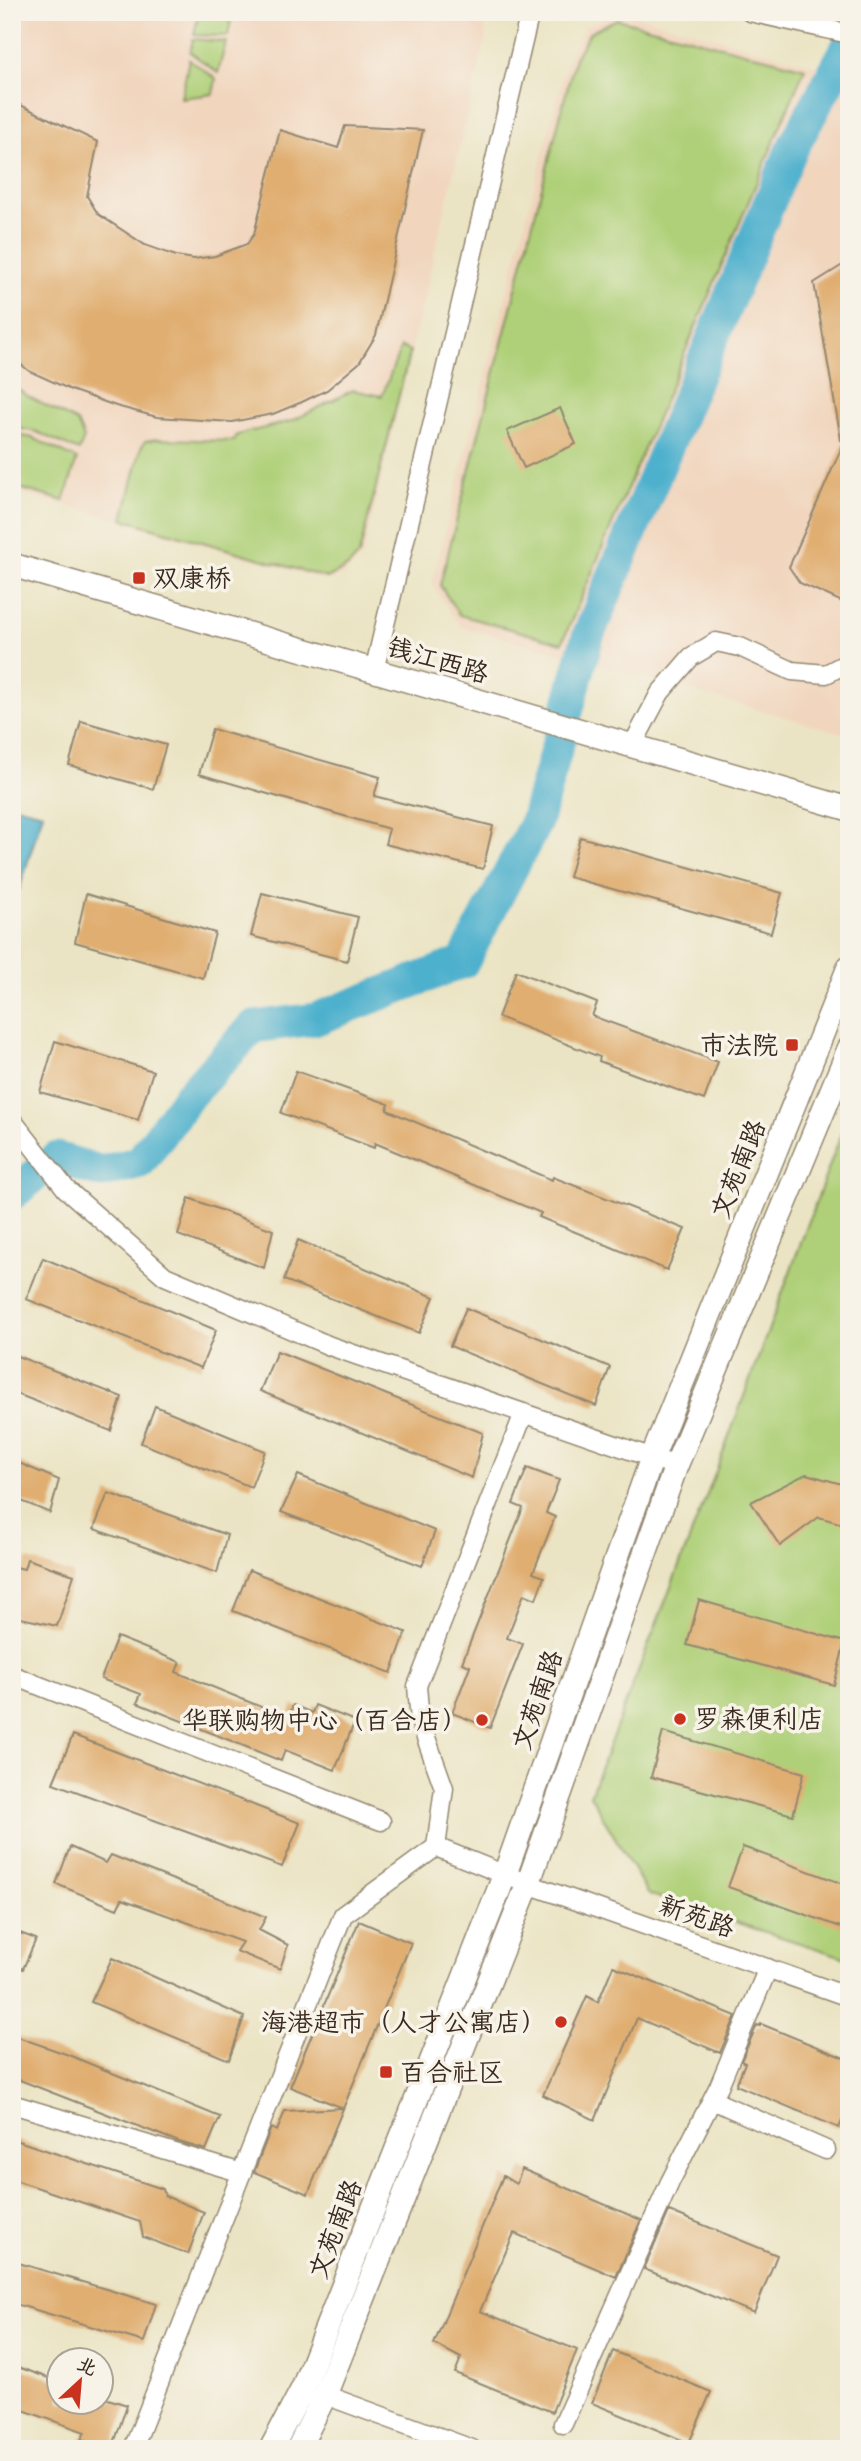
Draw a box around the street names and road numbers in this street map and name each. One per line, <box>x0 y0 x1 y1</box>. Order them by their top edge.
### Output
street label: 钱江西路 <box>384 630 492 690</box>
street label: 文苑南路 <box>704 1115 772 1223</box>
street label: 文苑南路 <box>505 1646 569 1754</box>
street label: 新苑路 <box>655 1888 739 1944</box>
street label: 文苑南路 <box>301 2175 369 2283</box>

